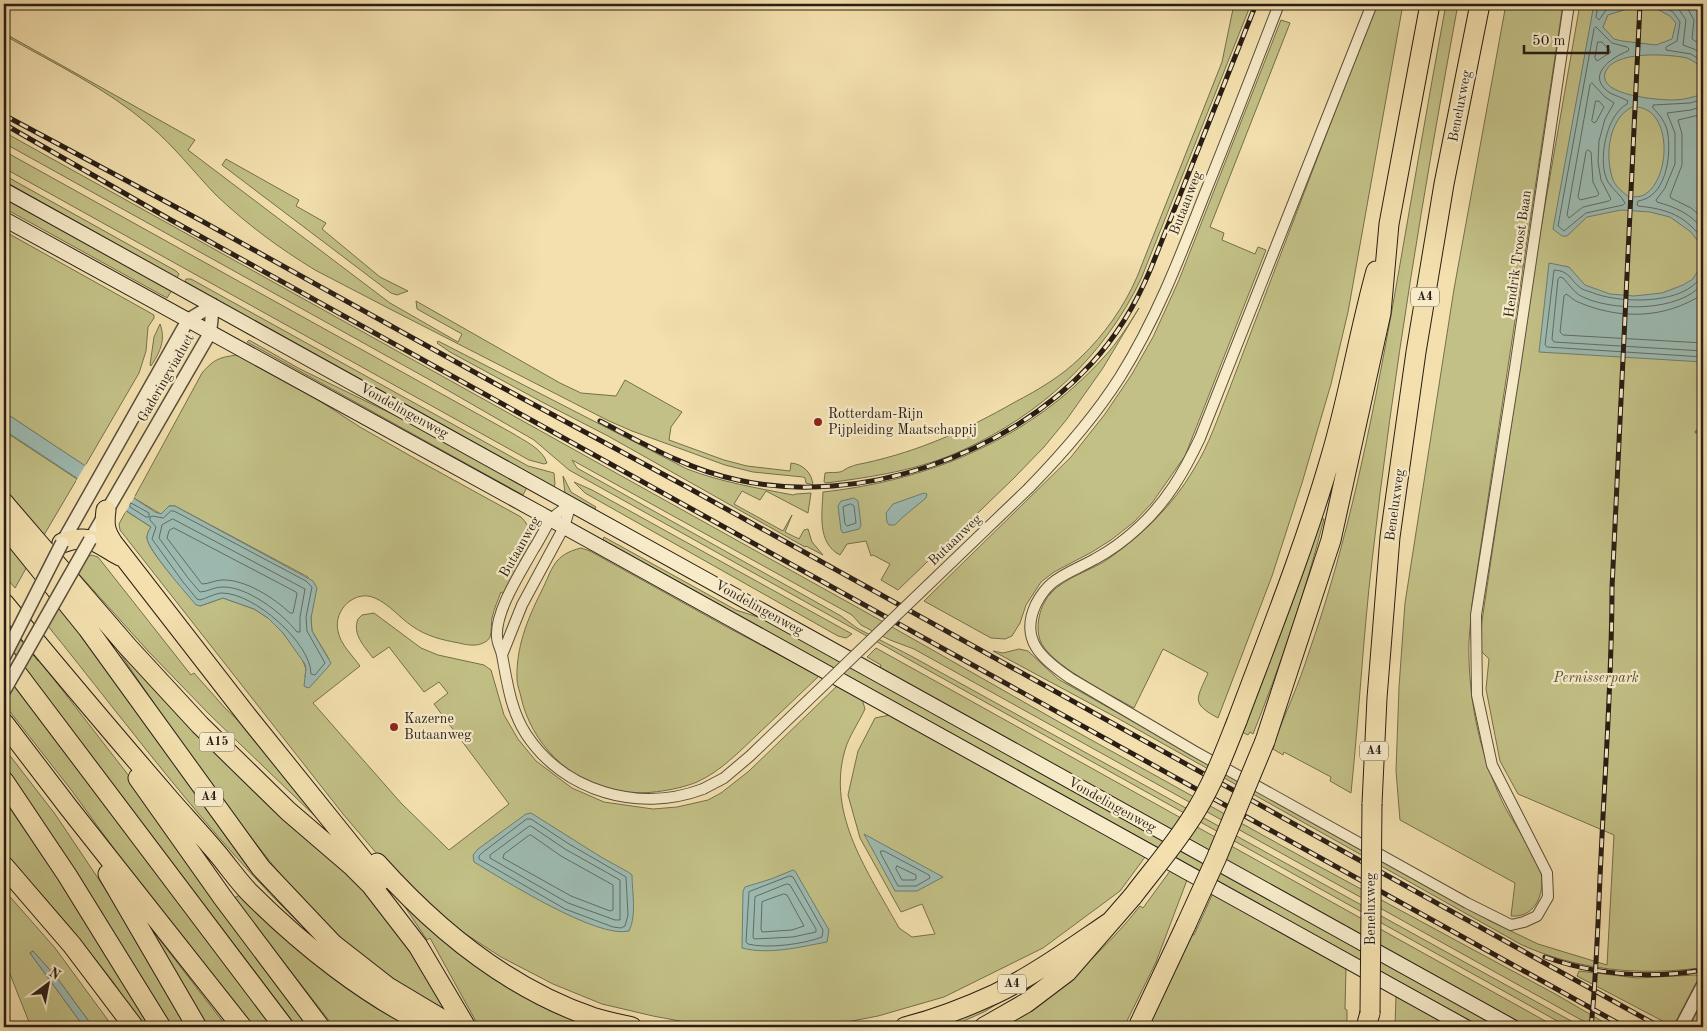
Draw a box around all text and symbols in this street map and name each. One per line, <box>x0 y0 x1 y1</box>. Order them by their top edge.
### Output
scale bar <box>1524 22 1608 54</box>
text: 50 m <box>1532 34 1566 49</box>
street label: Beneluxweg <box>1446 68 1474 143</box>
street label: Butaanweg <box>1167 169 1205 237</box>
street label: Hendrik Troost Baan <box>1502 189 1534 319</box>
road number: A4 <box>1411 288 1439 306</box>
street label: Gaderingviaduct <box>135 331 197 424</box>
street label: Vondelingenweg <box>357 381 451 441</box>
place label: Rotterdam-Rijn Pijpleiding Maatschappij <box>828 407 977 437</box>
marker: Rotterdam-Rijn Pijpleiding Maatschappij <box>812 416 824 428</box>
street label: Beneluxweg <box>1383 468 1407 542</box>
street label: Butaanweg <box>926 511 984 569</box>
street label: Butaanweg <box>497 514 543 580</box>
street label: Vondelingenweg <box>712 578 806 638</box>
park label: Pernisserpark <box>1552 671 1639 686</box>
place label: Kazerne Butaanweg <box>404 712 472 742</box>
marker: Kazerne Butaanweg <box>388 721 400 733</box>
road number: A15 <box>200 732 234 752</box>
road number: A4 <box>1360 741 1388 760</box>
street label: Vondelingenweg <box>1065 775 1159 835</box>
road number: A4 <box>195 788 223 806</box>
street label: Beneluxweg <box>1364 872 1378 945</box>
north arrow <box>22 958 72 1008</box>
text: N <box>46 965 63 983</box>
road number: A4 <box>998 974 1026 994</box>

